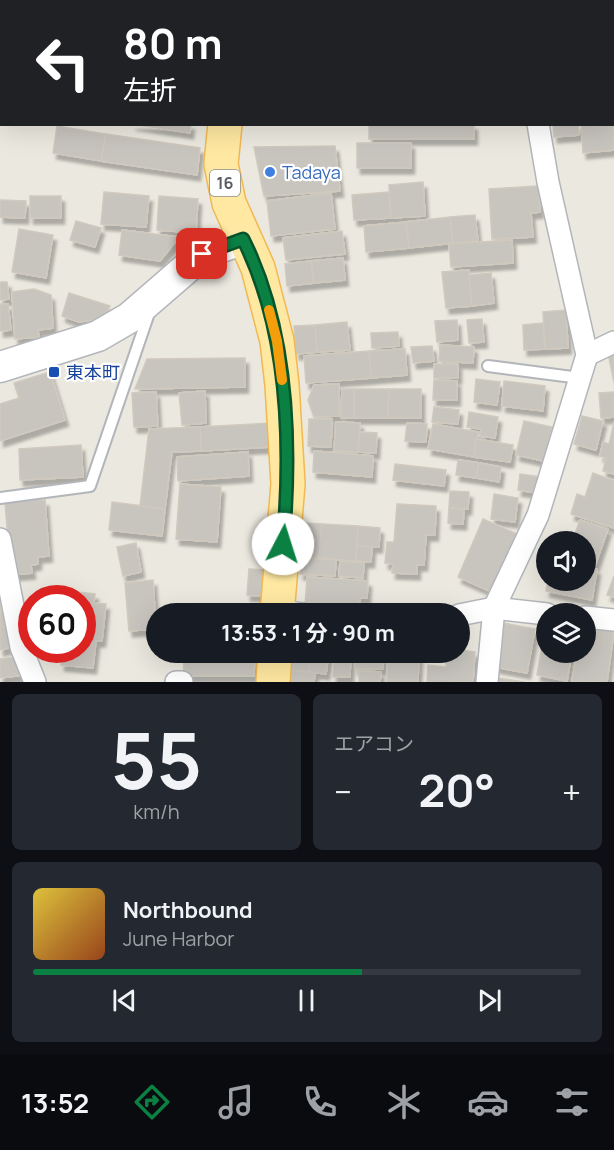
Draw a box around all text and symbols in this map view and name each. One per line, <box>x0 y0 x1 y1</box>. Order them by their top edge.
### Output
text: 80 m <box>123 14 223 72</box>
icon: left <box>24 24 102 102</box>
text: 左折 <box>123 71 177 108</box>
place label: Tadaya <box>282 160 341 184</box>
marker: Tadaya <box>263 165 277 179</box>
road number: 16 <box>210 170 240 196</box>
pin <box>176 228 227 279</box>
icon: arrive <box>185 237 218 270</box>
place label: 東本町 <box>66 360 120 384</box>
marker: 東本町 <box>47 365 61 379</box>
position arrow <box>251 512 315 576</box>
map controls <box>536 531 596 663</box>
button: sound <box>536 531 596 591</box>
speed limit sign: 60 <box>18 585 96 663</box>
button: layers <box>536 603 596 663</box>
text: 13:53 · 1 分 · 90 m <box>221 618 395 648</box>
text: 55 <box>111 706 202 812</box>
text: エアコン <box>334 730 414 757</box>
text: 20° <box>419 759 495 821</box>
text: − <box>334 769 352 814</box>
text: + <box>562 769 581 814</box>
text: km/h <box>133 798 180 825</box>
text: Northbound <box>123 895 253 925</box>
text: June Harbor <box>123 925 235 952</box>
icon: previous <box>108 984 141 1017</box>
icon: pause <box>290 984 323 1017</box>
icon: next <box>473 984 506 1017</box>
icon: directions <box>131 1081 173 1123</box>
icon: music <box>215 1081 257 1123</box>
icon: phone <box>299 1081 341 1123</box>
icon: climate <box>383 1081 425 1123</box>
icon: car <box>467 1081 509 1123</box>
icon: filters <box>551 1081 593 1123</box>
text: 13:52 <box>21 1084 89 1121</box>

